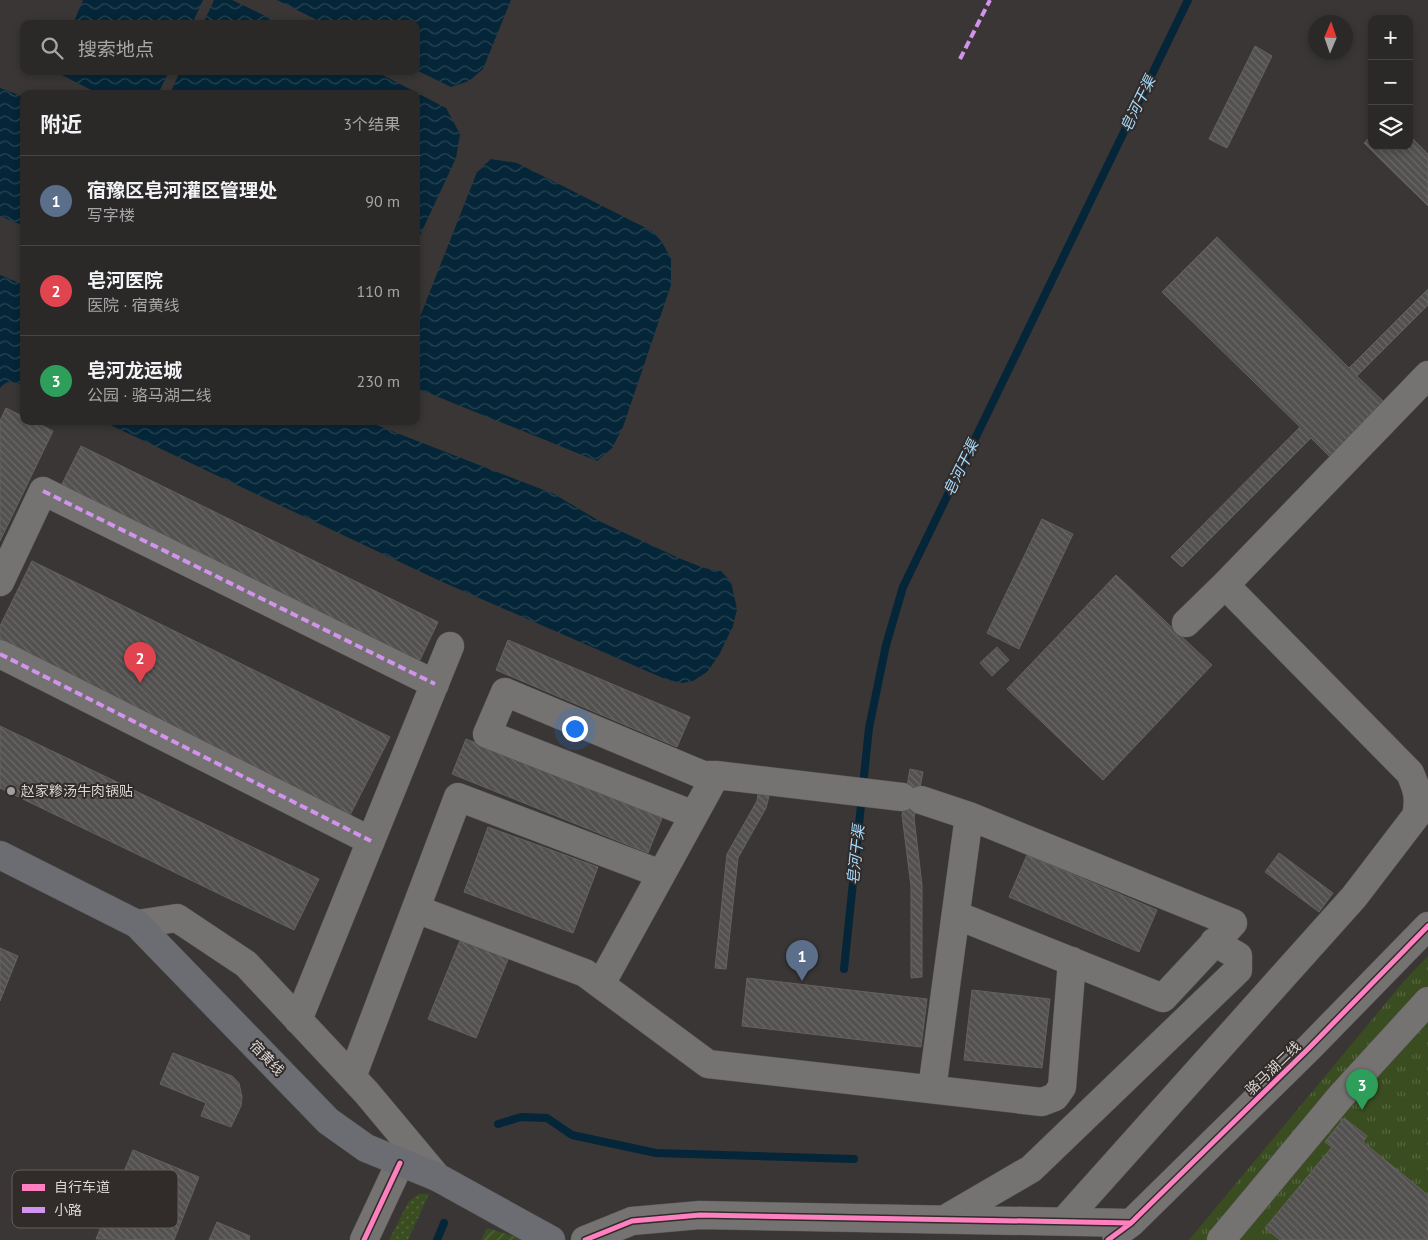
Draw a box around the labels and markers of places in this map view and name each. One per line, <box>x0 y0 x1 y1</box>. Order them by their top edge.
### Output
pin: 2 <box>124 642 156 683</box>
place label: 赵家糁汤牛肉锅贴 <box>20 782 133 800</box>
marker: 赵家糁汤牛肉锅贴 <box>5 785 17 797</box>
pin: 1 <box>786 940 818 981</box>
pin: 3 <box>1346 1069 1378 1110</box>

